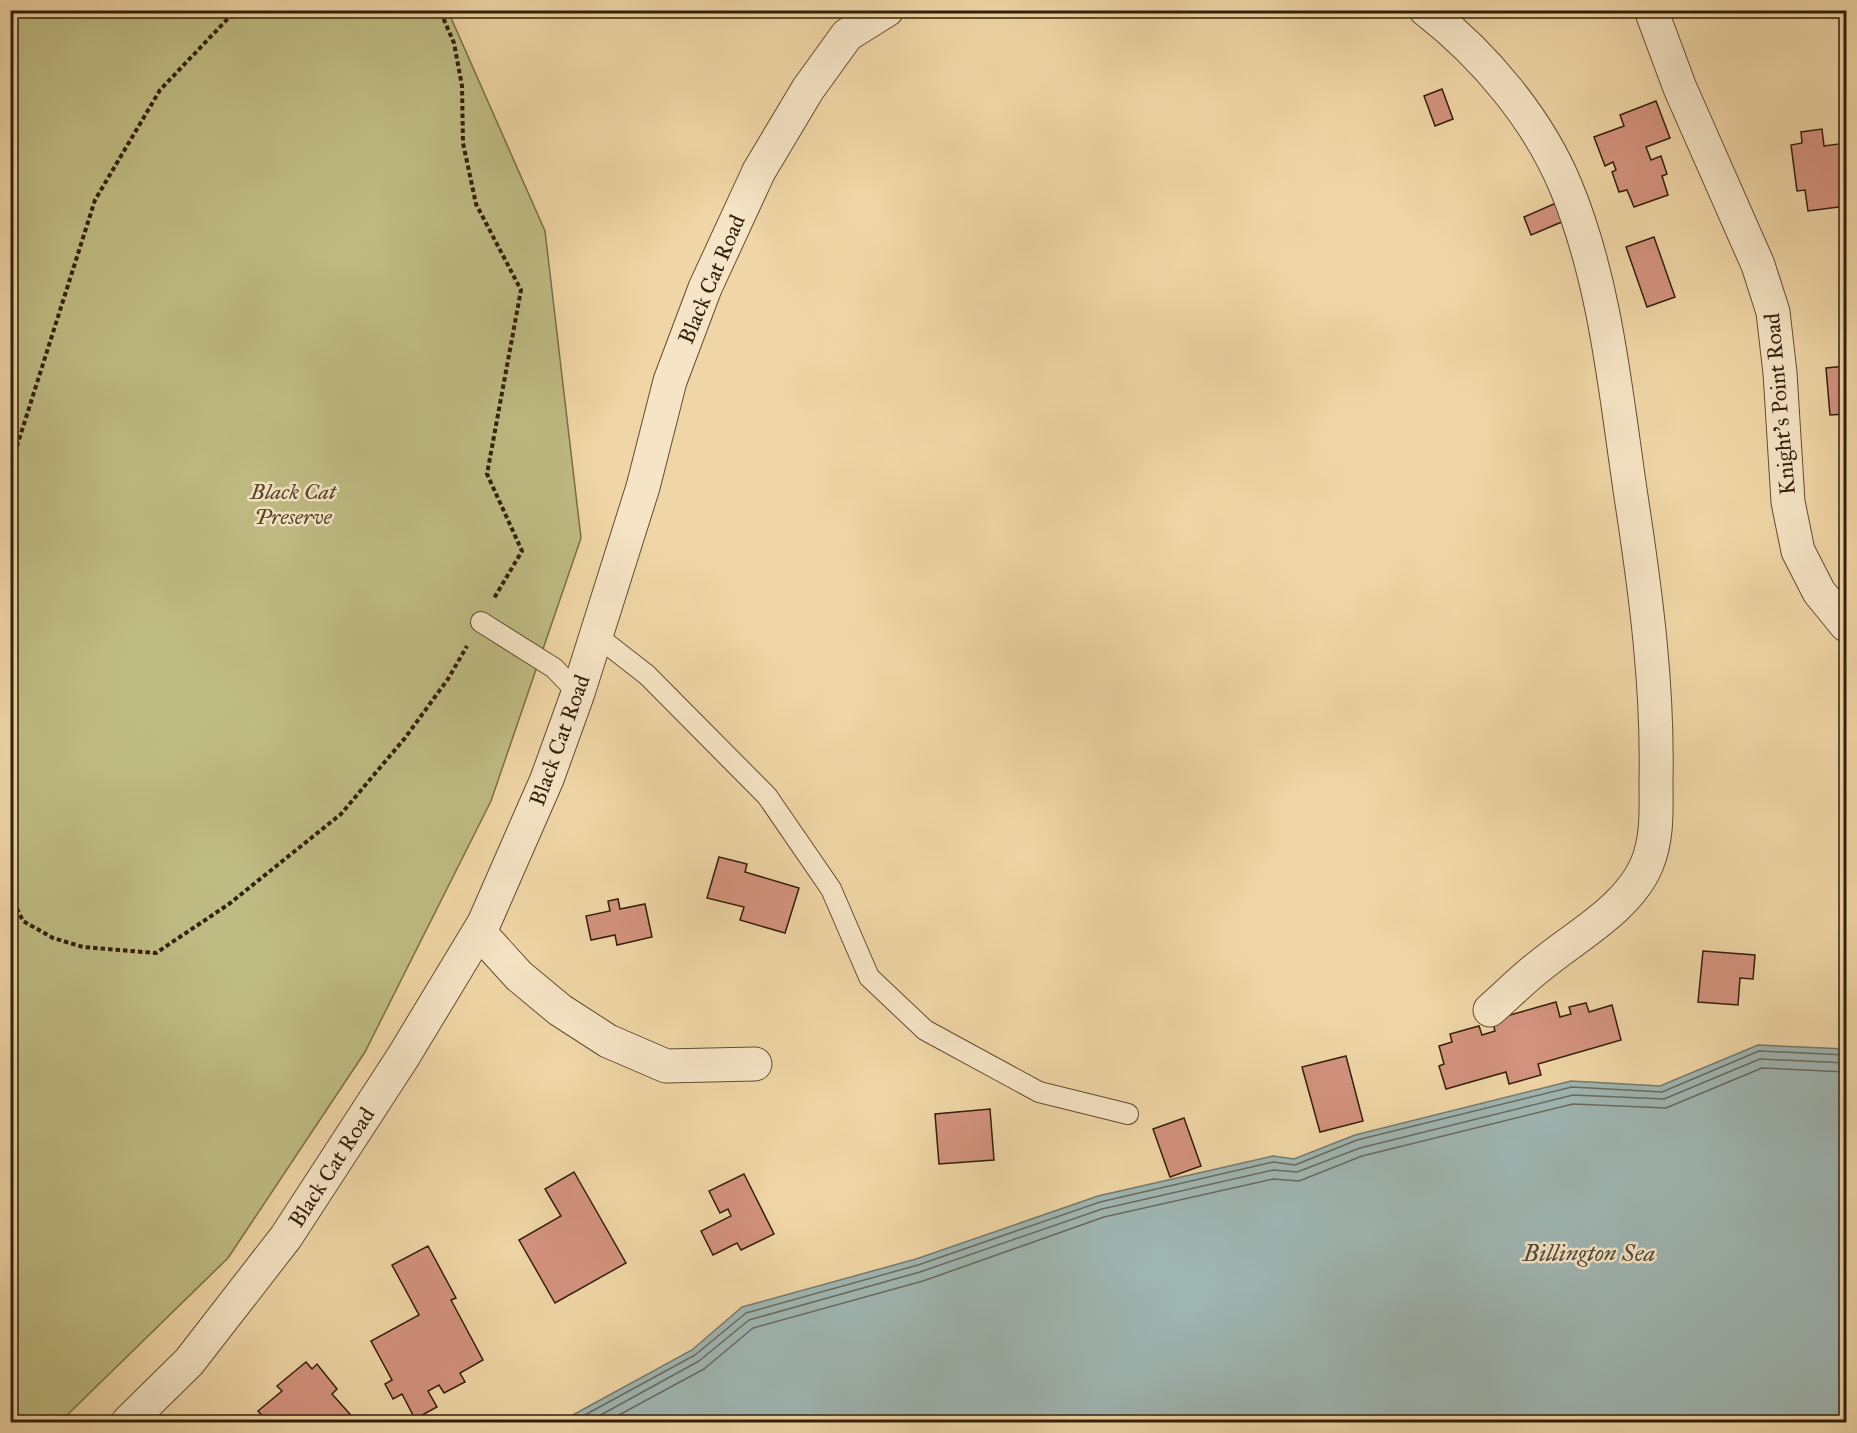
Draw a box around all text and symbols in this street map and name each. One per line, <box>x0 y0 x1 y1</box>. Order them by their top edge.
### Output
street label: Black Cat Road <box>672 211 751 348</box>
street label: Knight's Point Road <box>1758 312 1801 496</box>
park label: Black Cat Preserve <box>249 478 337 530</box>
street label: Black Cat Road <box>523 671 596 809</box>
street label: Black Cat Road <box>283 1102 380 1232</box>
water label: Billington Sea <box>1522 1238 1655 1268</box>

